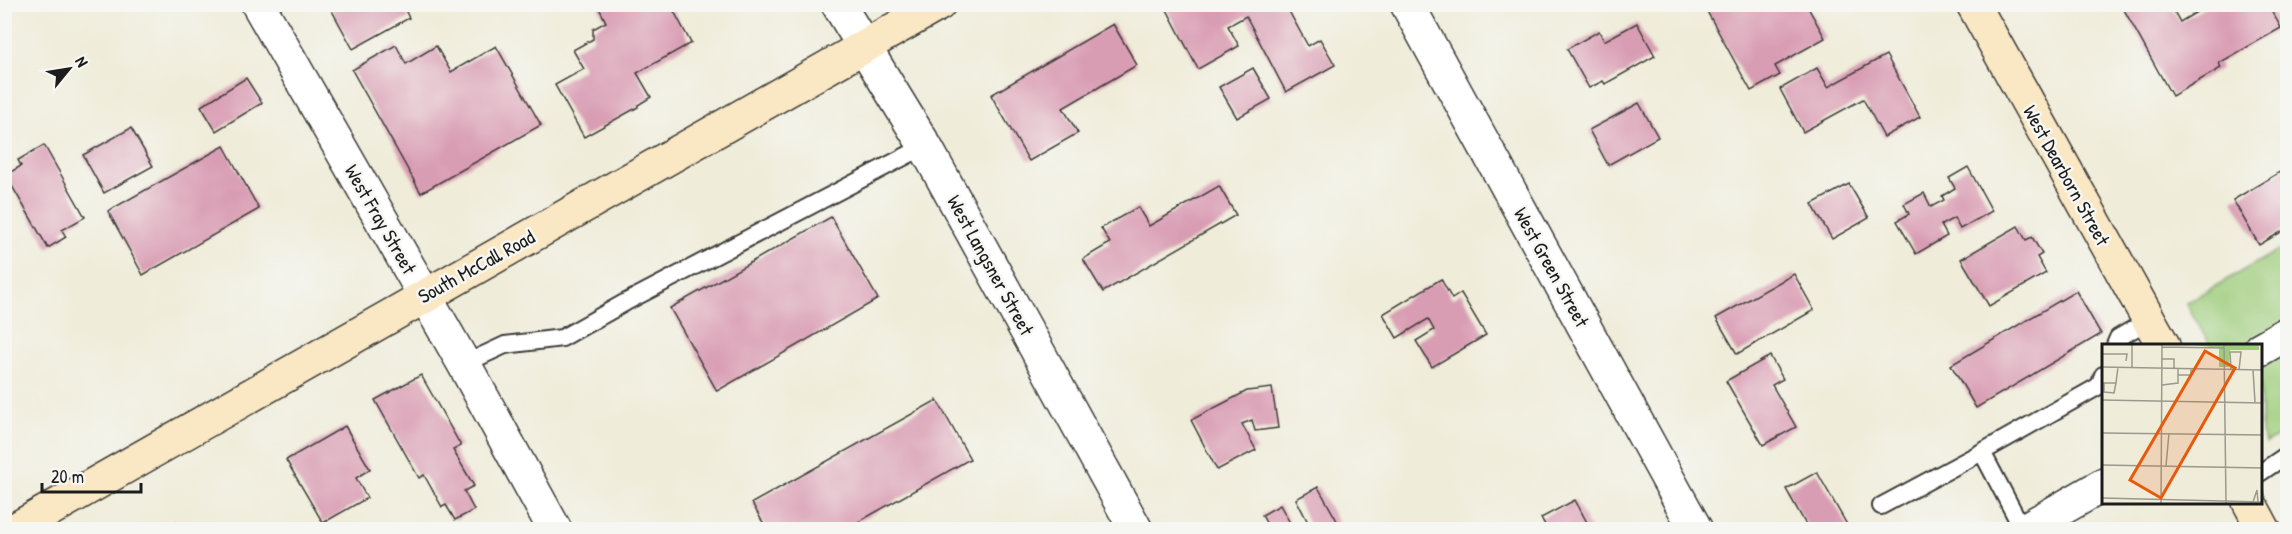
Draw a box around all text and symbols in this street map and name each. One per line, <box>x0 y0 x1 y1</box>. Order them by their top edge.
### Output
north arrow <box>39 39 99 99</box>
text: N <box>70 52 94 71</box>
street label: West Dearborn Street <box>2017 100 2117 251</box>
street label: West Fray Street <box>339 159 424 280</box>
street label: West Langsner Street <box>941 190 1041 341</box>
street label: West Green Street <box>1508 202 1597 333</box>
street label: South McCall Road <box>413 223 539 309</box>
inset map <box>2102 344 2262 504</box>
scale bar <box>42 456 141 494</box>
text: 20 m <box>51 464 84 489</box>

